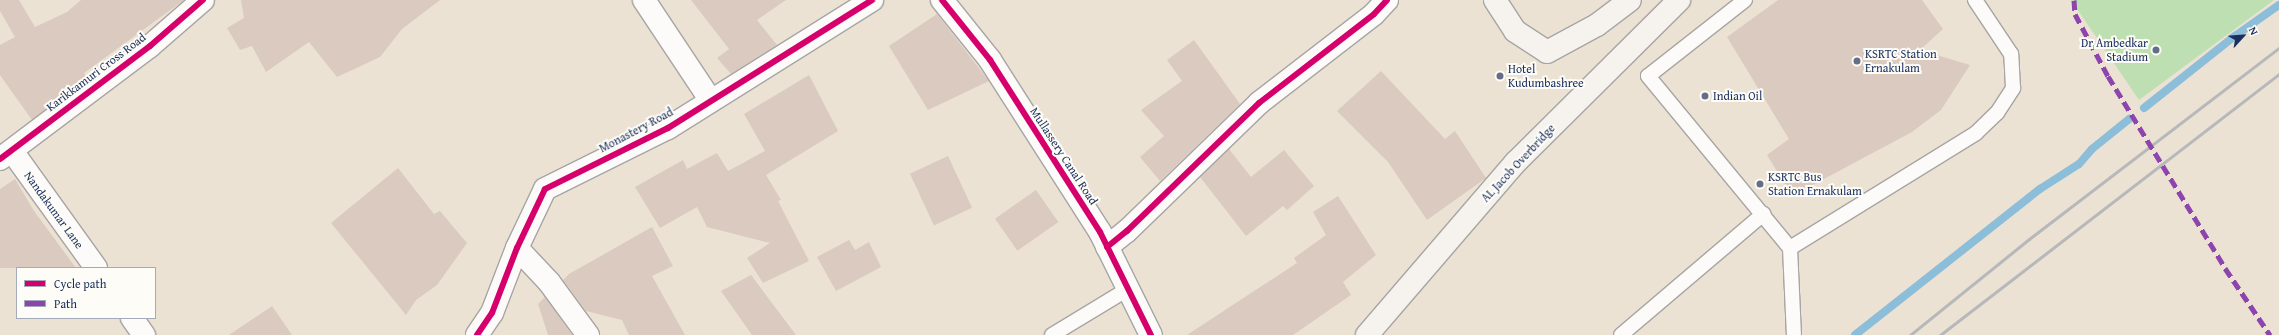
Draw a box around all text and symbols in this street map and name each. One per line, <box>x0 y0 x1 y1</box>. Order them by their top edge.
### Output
north arrow <box>2223 16 2263 56</box>
text: N <box>2245 24 2263 38</box>
street label: Karikkamuri Cross Road <box>43 30 149 114</box>
place label: Dr Ambedkar Stadium <box>2081 36 2148 64</box>
marker: Dr Ambedkar Stadium <box>2151 45 2161 55</box>
place label: KSRTC Station Ernakulam <box>1865 47 1937 75</box>
marker: KSRTC Station Ernakulam <box>1852 56 1862 66</box>
place label: Hotel Kudumbashree <box>1508 62 1584 90</box>
marker: Hotel Kudumbashree <box>1495 71 1505 81</box>
place label: Indian Oil <box>1713 89 1762 103</box>
marker: Indian Oil <box>1700 91 1710 101</box>
street label: Monastery Road <box>597 104 675 156</box>
street label: Mullassery Canal Road <box>1027 105 1101 207</box>
street label: AL Jacob Overbridge <box>1478 121 1558 205</box>
street label: Nandakumar Lane <box>21 169 87 251</box>
place label: KSRTC Bus Station Ernakulam <box>1768 170 1862 198</box>
marker: KSRTC Bus Station Ernakulam <box>1755 179 1765 189</box>
legend <box>16 267 156 319</box>
text: Cycle path <box>54 275 106 292</box>
text: Path <box>54 295 77 312</box>

